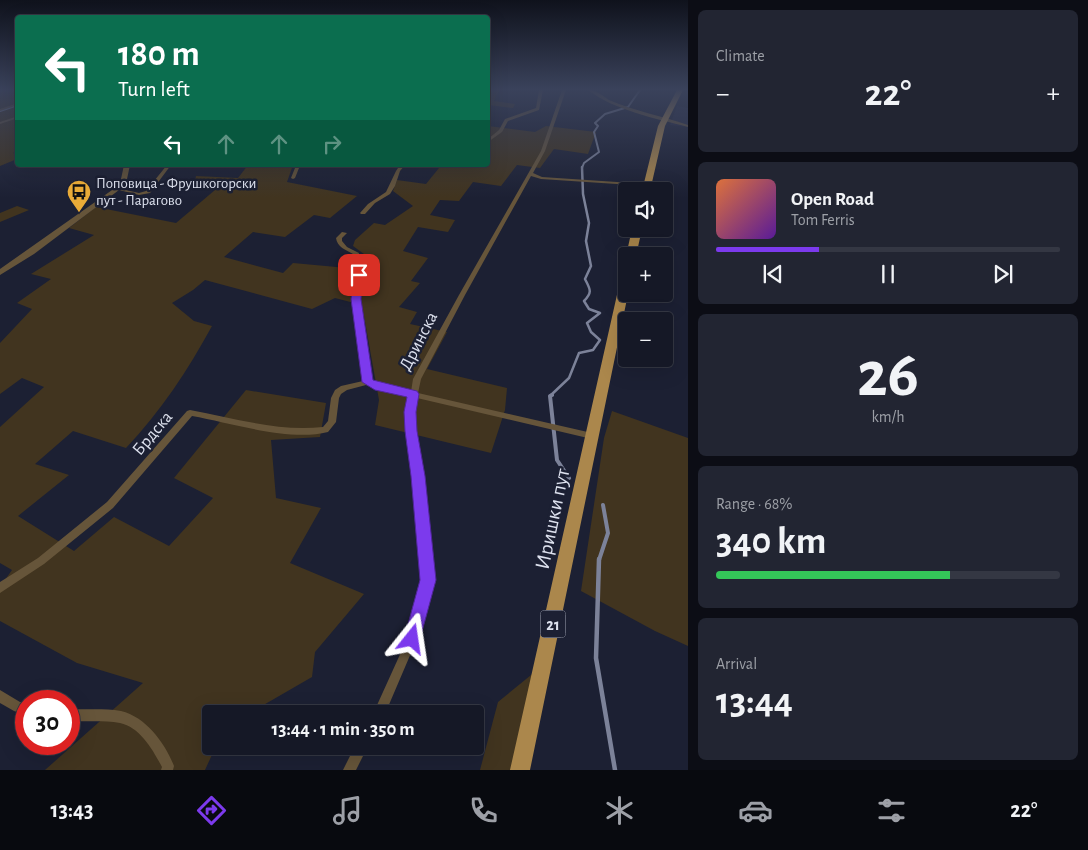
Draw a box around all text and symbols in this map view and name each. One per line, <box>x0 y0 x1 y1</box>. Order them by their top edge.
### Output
icon: left <box>35 35 100 100</box>
text: 180 m <box>118 37 200 72</box>
text: Climate <box>716 48 765 64</box>
text: 22° <box>865 75 911 113</box>
text: Turn left <box>118 78 190 100</box>
text: − <box>716 80 729 108</box>
text: + <box>1047 80 1060 108</box>
icon: left <box>159 130 187 158</box>
icon: ahead <box>212 130 240 158</box>
icon: ahead <box>265 130 293 158</box>
icon: right <box>318 130 346 158</box>
place label: Поповица - Фрушкогорски пут - Парагово <box>96 176 257 208</box>
bus stop icon: Поповица - Фрушкогорски пут - Парагово <box>66 179 92 213</box>
map controls <box>618 182 673 367</box>
button: sound <box>618 182 673 237</box>
text: Open Road <box>791 190 874 209</box>
text: Tom Ferris <box>791 212 855 228</box>
button: + <box>618 247 673 302</box>
pin <box>338 254 380 296</box>
icon: previous <box>759 260 787 288</box>
icon: pause <box>874 260 902 288</box>
icon: next <box>989 260 1017 288</box>
icon: arrive <box>345 261 373 289</box>
street label: Дринска <box>397 309 441 374</box>
button: − <box>618 312 673 367</box>
text: 26 <box>857 343 919 408</box>
street label: Брдска <box>129 408 176 459</box>
text: km/h <box>871 409 905 425</box>
street label: Иришки пут <box>532 466 573 571</box>
text: Range · 68% <box>716 496 792 512</box>
text: 340 km <box>716 523 827 561</box>
road number: 21 <box>540 610 566 638</box>
position arrow <box>385 612 437 664</box>
text: Arrival <box>716 656 757 672</box>
text: 13:44 <box>716 683 793 721</box>
speed limit sign: 30 <box>15 690 80 755</box>
text: 13:44 · 1 min · 350 m <box>271 720 415 739</box>
icon: directions <box>194 793 229 828</box>
icon: music <box>330 793 365 828</box>
icon: phone <box>466 793 501 828</box>
icon: climate <box>602 793 637 828</box>
icon: car <box>738 793 773 828</box>
icon: filters <box>874 793 909 828</box>
text: 13:43 <box>50 799 93 821</box>
text: 22° <box>1010 799 1037 821</box>

